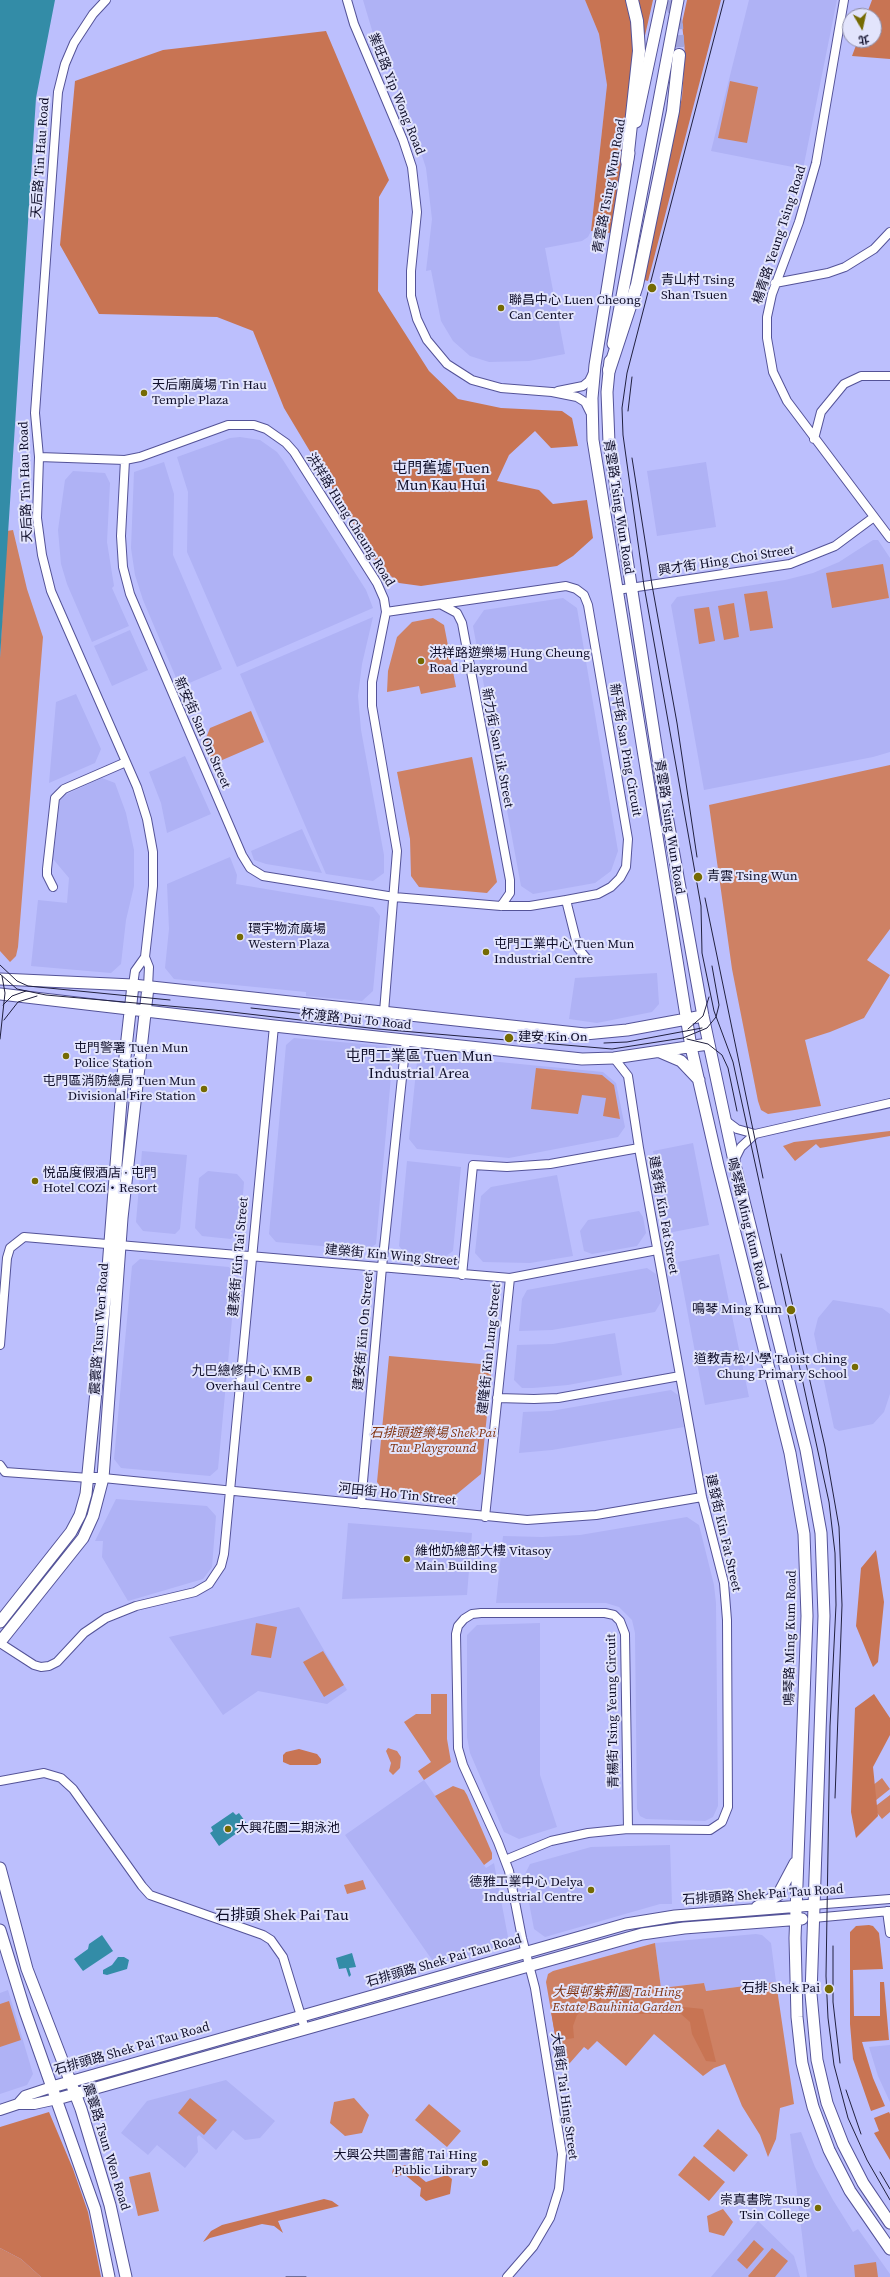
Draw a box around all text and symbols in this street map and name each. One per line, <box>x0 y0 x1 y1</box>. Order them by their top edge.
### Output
north arrow <box>842 8 882 48</box>
street label: 業旺路 Yip Wong Road <box>364 31 428 157</box>
text: 北 <box>857 31 870 48</box>
street label: 天后路 Tin Hau Road <box>29 97 53 219</box>
street label: 青雲路 Tsing Wun Road <box>590 118 630 254</box>
street label: 楊青路 Yeung Tsing Road <box>750 164 810 306</box>
place label: 青山村 Tsing Shan Tsuen <box>661 273 734 304</box>
marker: 青山村 Tsing Shan Tsuen <box>646 282 658 294</box>
place label: 聯昌中心 Luen Cheong Can Center <box>509 293 641 324</box>
marker: 聯昌中心 Luen Cheong Can Center <box>496 303 506 313</box>
place label: 天后廟廣場 Tin Hau Temple Plaza <box>152 378 267 409</box>
marker: 天后廟廣場 Tin Hau Temple Plaza <box>139 388 149 398</box>
street label: 天后路 Tin Hau Road <box>16 421 36 543</box>
street label: 青雲路 Tsing Wun Road <box>600 439 636 575</box>
street label: 洪祥路 Hung Cheung Road <box>302 450 398 590</box>
district label: 屯門舊墟 Tuen Mun Kau Hui <box>391 460 491 495</box>
street label: 興才街 Hing Choi Street <box>657 543 795 579</box>
place label: 洪祥路遊樂場 Hung Cheung Road Playground <box>429 646 590 677</box>
marker: 洪祥路遊樂場 Hung Cheung Road Playground <box>416 656 426 666</box>
street label: 新安街 San On Street <box>171 675 233 791</box>
street label: 新平街 San Ping Circuit <box>606 682 644 818</box>
street label: 新力街 San Lik Street <box>478 687 516 809</box>
street label: 青雲路 Tsing Wun Road <box>651 759 687 895</box>
place label: 青雲 Tsing Wun <box>707 869 798 885</box>
marker: 青雲 Tsing Wun <box>692 871 704 883</box>
place label: 環宇物流廣場 Western Plaza <box>248 922 330 953</box>
marker: 環宇物流廣場 Western Plaza <box>235 932 245 942</box>
place label: 屯門工業中心 Tuen Mun Industrial Centre <box>494 937 634 968</box>
marker: 屯門工業中心 Tuen Mun Industrial Centre <box>481 947 491 957</box>
street label: 杯渡路 Pui To Road <box>300 1006 412 1034</box>
place label: 建安 Kin On <box>518 1030 588 1046</box>
marker: 建安 Kin On <box>503 1032 515 1044</box>
place label: 屯門警署 Tuen Mun Police Station <box>74 1041 188 1072</box>
district label: 屯門工業區 Tuen Mun Industrial Area <box>345 1048 493 1083</box>
marker: 屯門警署 Tuen Mun Police Station <box>61 1051 71 1061</box>
place label: 屯門區消防總局 Tuen Mun Divisional Fire Station <box>43 1074 196 1105</box>
marker: 屯門區消防總局 Tuen Mun Divisional Fire Station <box>199 1084 209 1094</box>
street label: 建發街 Kin Fat Street <box>645 1155 681 1275</box>
street label: 鳴琴路 Ming Kum Road <box>723 1156 771 1292</box>
place label: 悦品度假酒店 ∙ 屯門 Hotel COZi‧Resort <box>43 1166 157 1197</box>
marker: 悦品度假酒店 ∙ 屯門 Hotel COZi‧Resort <box>30 1176 40 1186</box>
street label: 建泰街 Kin Tai Street <box>226 1197 252 1317</box>
street label: 建榮街 Kin Wing Street <box>324 1242 458 1270</box>
street label: 震寰路 Tsun Wen Road <box>88 1263 112 1395</box>
street label: 建安街 Kin On Street <box>351 1271 377 1391</box>
street label: 建隆街 Kin Lung Street <box>475 1283 505 1415</box>
place label: 鳴琴 Ming Kum <box>692 1302 782 1318</box>
marker: 鳴琴 Ming Kum <box>785 1304 797 1316</box>
place label: 道教青松小學 Taoist Ching Chung Primary School <box>694 1352 847 1383</box>
marker: 道教青松小學 Taoist Ching Chung Primary School <box>850 1362 860 1372</box>
place label: 九巴總修中心 KMB Overhaul Centre <box>191 1364 301 1395</box>
marker: 九巴總修中心 KMB Overhaul Centre <box>304 1374 314 1384</box>
park label: 石排頭遊樂場 Shek Pai Tau Playground <box>370 1426 496 1457</box>
street label: 建發街 Kin Fat Street <box>702 1473 744 1593</box>
street label: 河田街 Ho Tin Street <box>337 1481 457 1509</box>
place label: 維他奶總部大樓 Vitasoy Main Building <box>415 1544 551 1575</box>
marker: 維他奶總部大樓 Vitasoy Main Building <box>402 1554 412 1564</box>
street label: 鳴琴路 Ming Kum Road <box>782 1570 800 1706</box>
street label: 青楊街 Tsing Yeung Circuit <box>604 1633 622 1789</box>
place label: 大興花園二期泳池 <box>236 1821 340 1837</box>
marker: 大興花園二期泳池 <box>223 1824 233 1834</box>
place label: 德雅工業中心 Delya Industrial Centre <box>469 1875 583 1906</box>
street label: 石排頭路 Shek Pai Tau Road <box>682 1882 844 1908</box>
marker: 德雅工業中心 Delya Industrial Centre <box>586 1885 596 1895</box>
district label: 石排頭 Shek Pai Tau <box>215 1907 349 1925</box>
street label: 石排頭路 Shek Pai Tau Road <box>364 1931 524 1991</box>
place label: 石排 Shek Pai <box>742 1981 820 1997</box>
marker: 石排 Shek Pai <box>823 1983 835 1995</box>
park label: 大興邨紫荊園 Tai Hing Estate Bauhinia Garden <box>552 1985 682 2016</box>
street label: 石排頭路 Shek Pai Tau Road <box>52 2019 212 2079</box>
street label: 大興街 Tai Hing Street <box>547 2031 581 2161</box>
street label: 震寰路 Tsun Wen Road <box>79 2082 133 2212</box>
place label: 大興公共圖書館 Tai Hing Public Library <box>333 2148 477 2179</box>
marker: 大興公共圖書館 Tai Hing Public Library <box>480 2158 490 2168</box>
place label: 崇真書院 Tsung Tsin College <box>720 2193 810 2224</box>
marker: 崇真書院 Tsung Tsin College <box>813 2203 823 2213</box>

